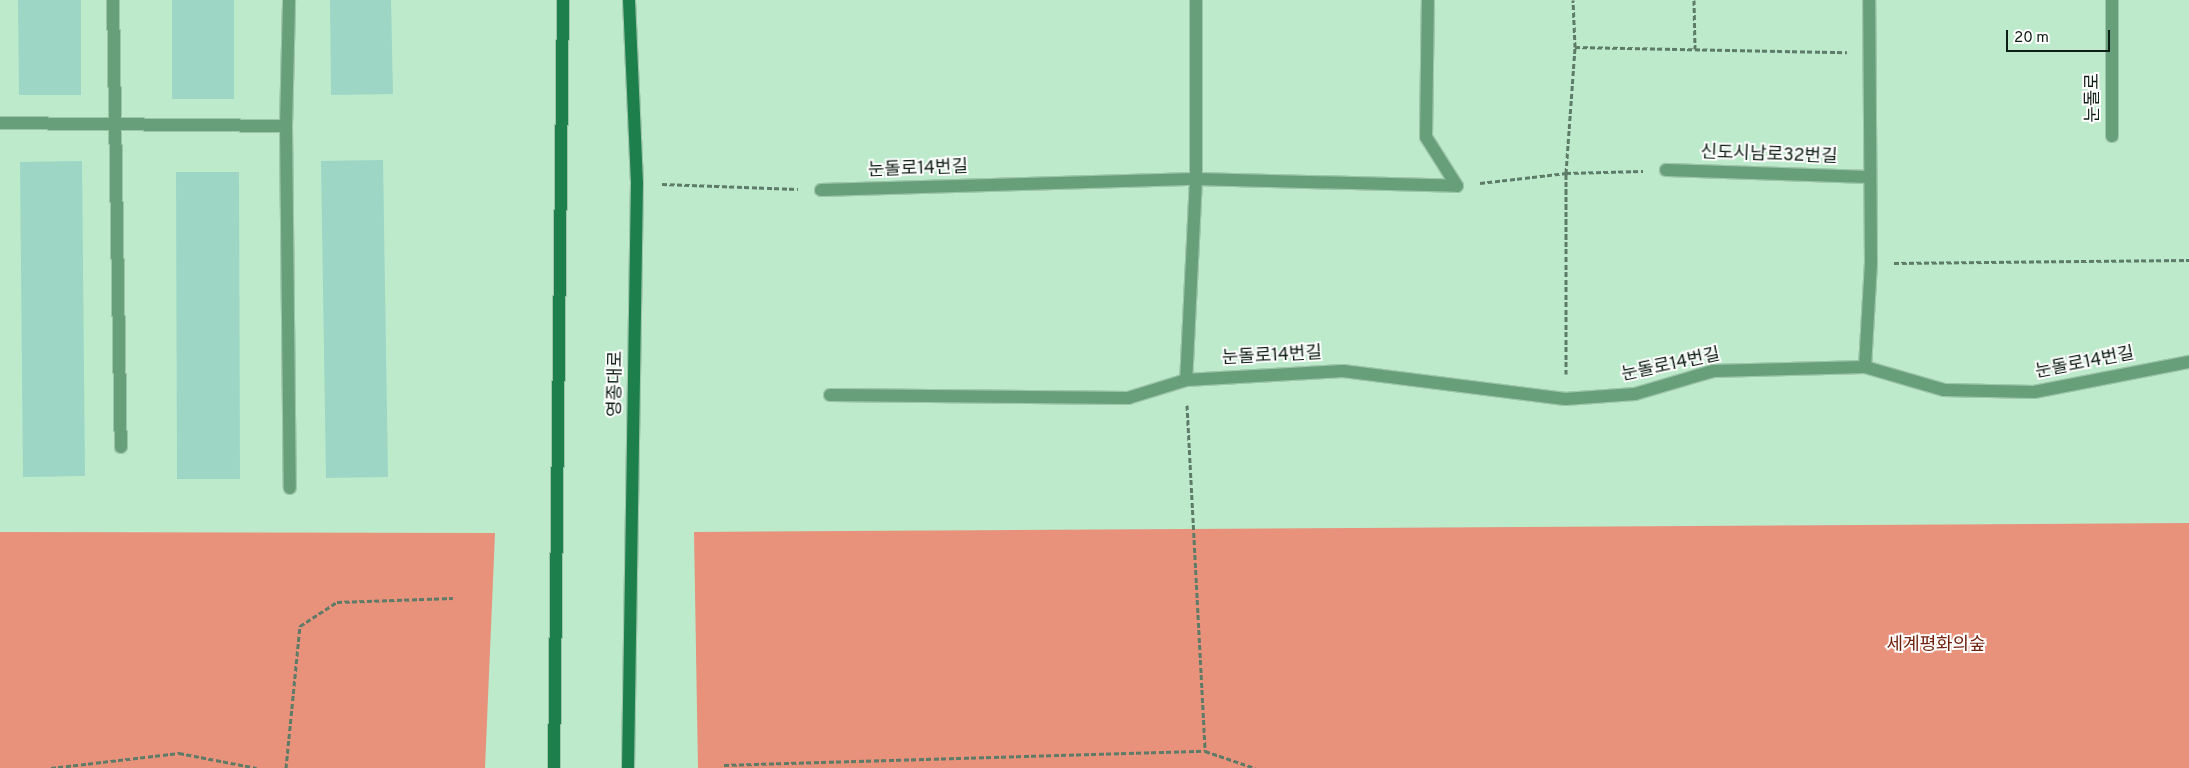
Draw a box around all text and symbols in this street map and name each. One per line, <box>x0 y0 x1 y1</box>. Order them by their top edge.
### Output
scale bar <box>2009 20 2113 52</box>
text: 20 m <box>2014 29 2049 48</box>
street label: 눈돌로 <box>2083 73 2105 123</box>
street label: 신도시남로32번길 <box>1700 143 1838 169</box>
street label: 눈돌로14번길 <box>867 157 969 183</box>
street label: 눈돌로14번길 <box>1221 344 1323 370</box>
street label: 눈돌로14번길 <box>2034 344 2136 384</box>
street label: 눈돌로14번길 <box>1620 345 1722 387</box>
street label: 영종대로 <box>606 351 628 417</box>
park label: 세계평화의숲 <box>1886 635 1986 657</box>

